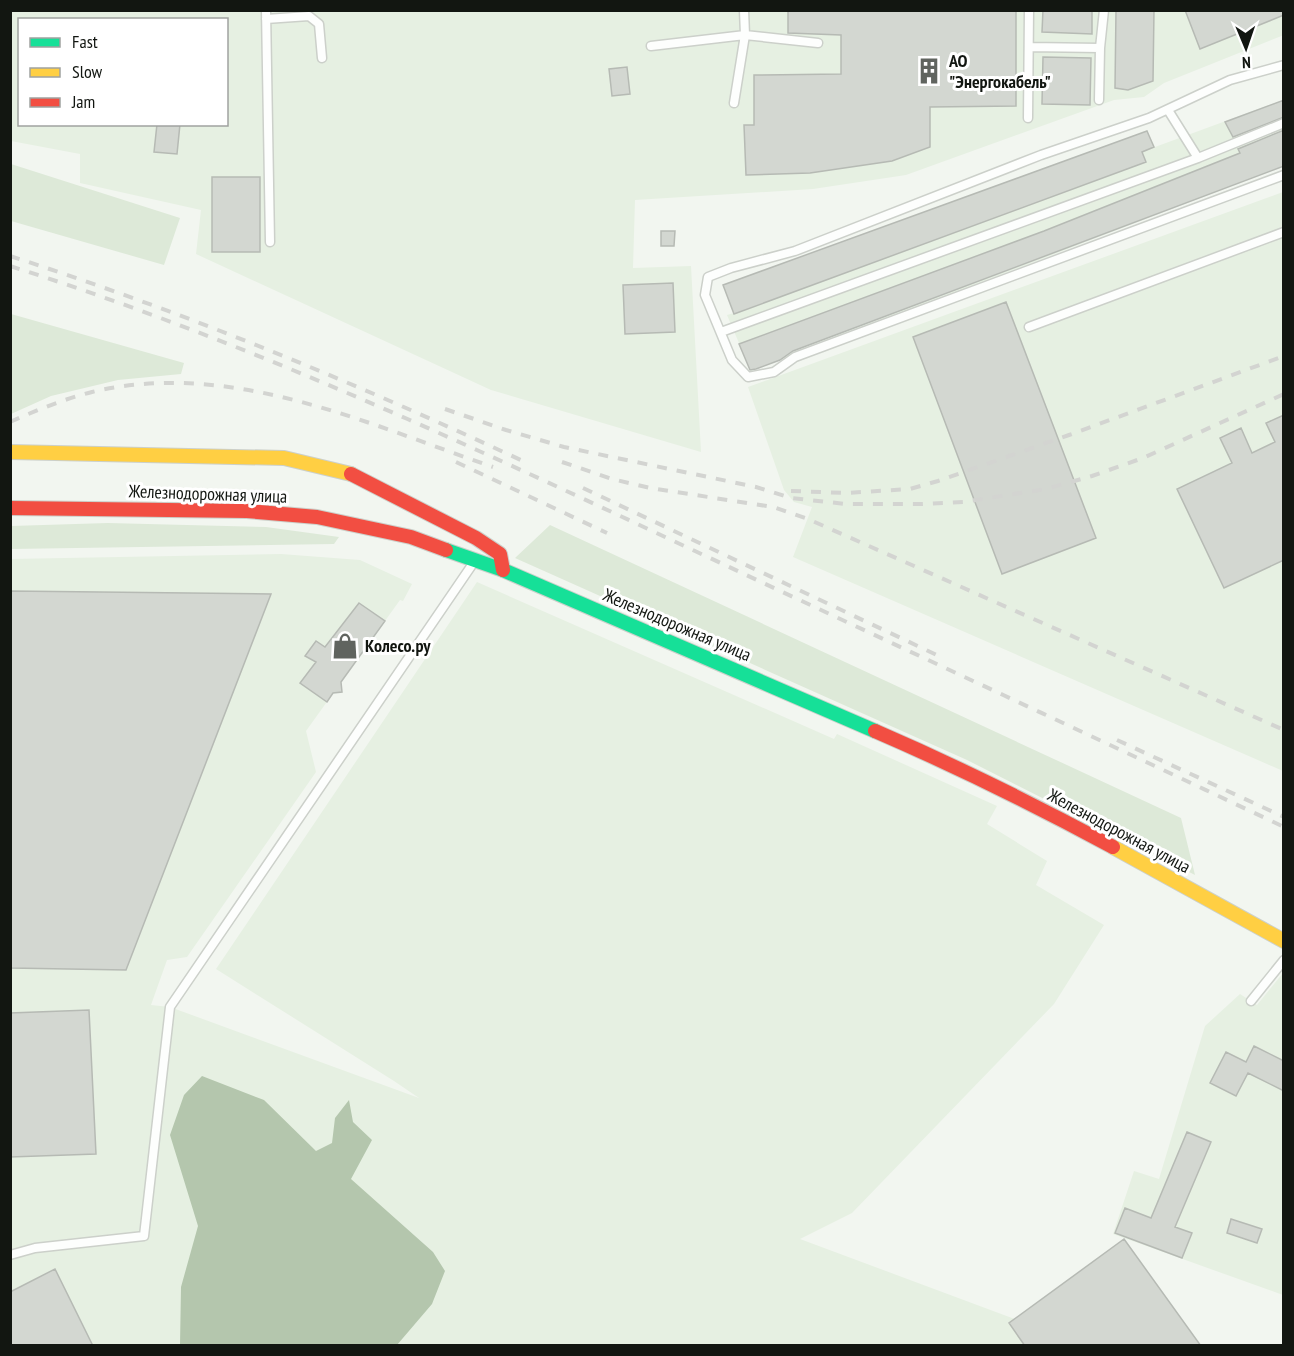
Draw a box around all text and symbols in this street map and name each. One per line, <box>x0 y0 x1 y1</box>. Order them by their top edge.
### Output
legend <box>18 18 228 126</box>
north arrow <box>1216 18 1276 78</box>
text: Fast <box>72 30 98 53</box>
place label: АО "Энергокабель" <box>948 49 1051 93</box>
text: N <box>1242 53 1251 73</box>
building icon: АО "Энергокабель" <box>914 56 944 86</box>
text: Slow <box>72 60 103 83</box>
text: Jam <box>71 90 95 113</box>
street label: Железнодорожная улица <box>127 479 288 508</box>
street label: Железнодорожная улица <box>599 583 755 666</box>
shop icon: Колесо.ру <box>330 631 360 661</box>
place label: Колесо.ру <box>365 634 431 657</box>
street label: Железнодорожная улица <box>1043 783 1195 878</box>

